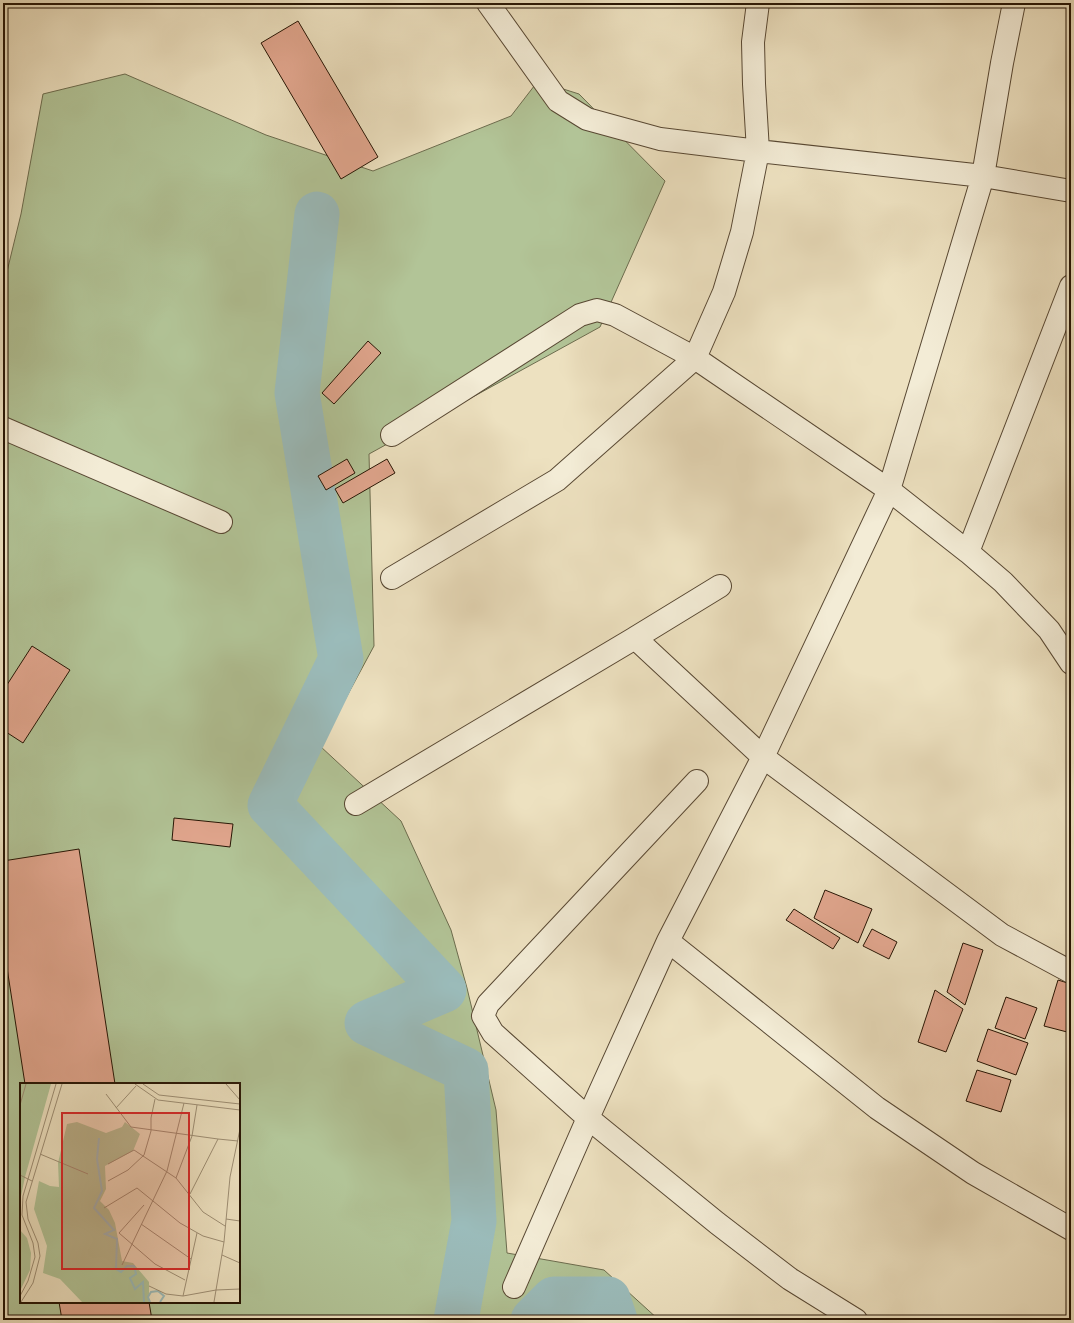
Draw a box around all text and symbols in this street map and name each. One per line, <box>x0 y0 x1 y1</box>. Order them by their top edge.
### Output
inset map <box>20 1083 240 1303</box>

